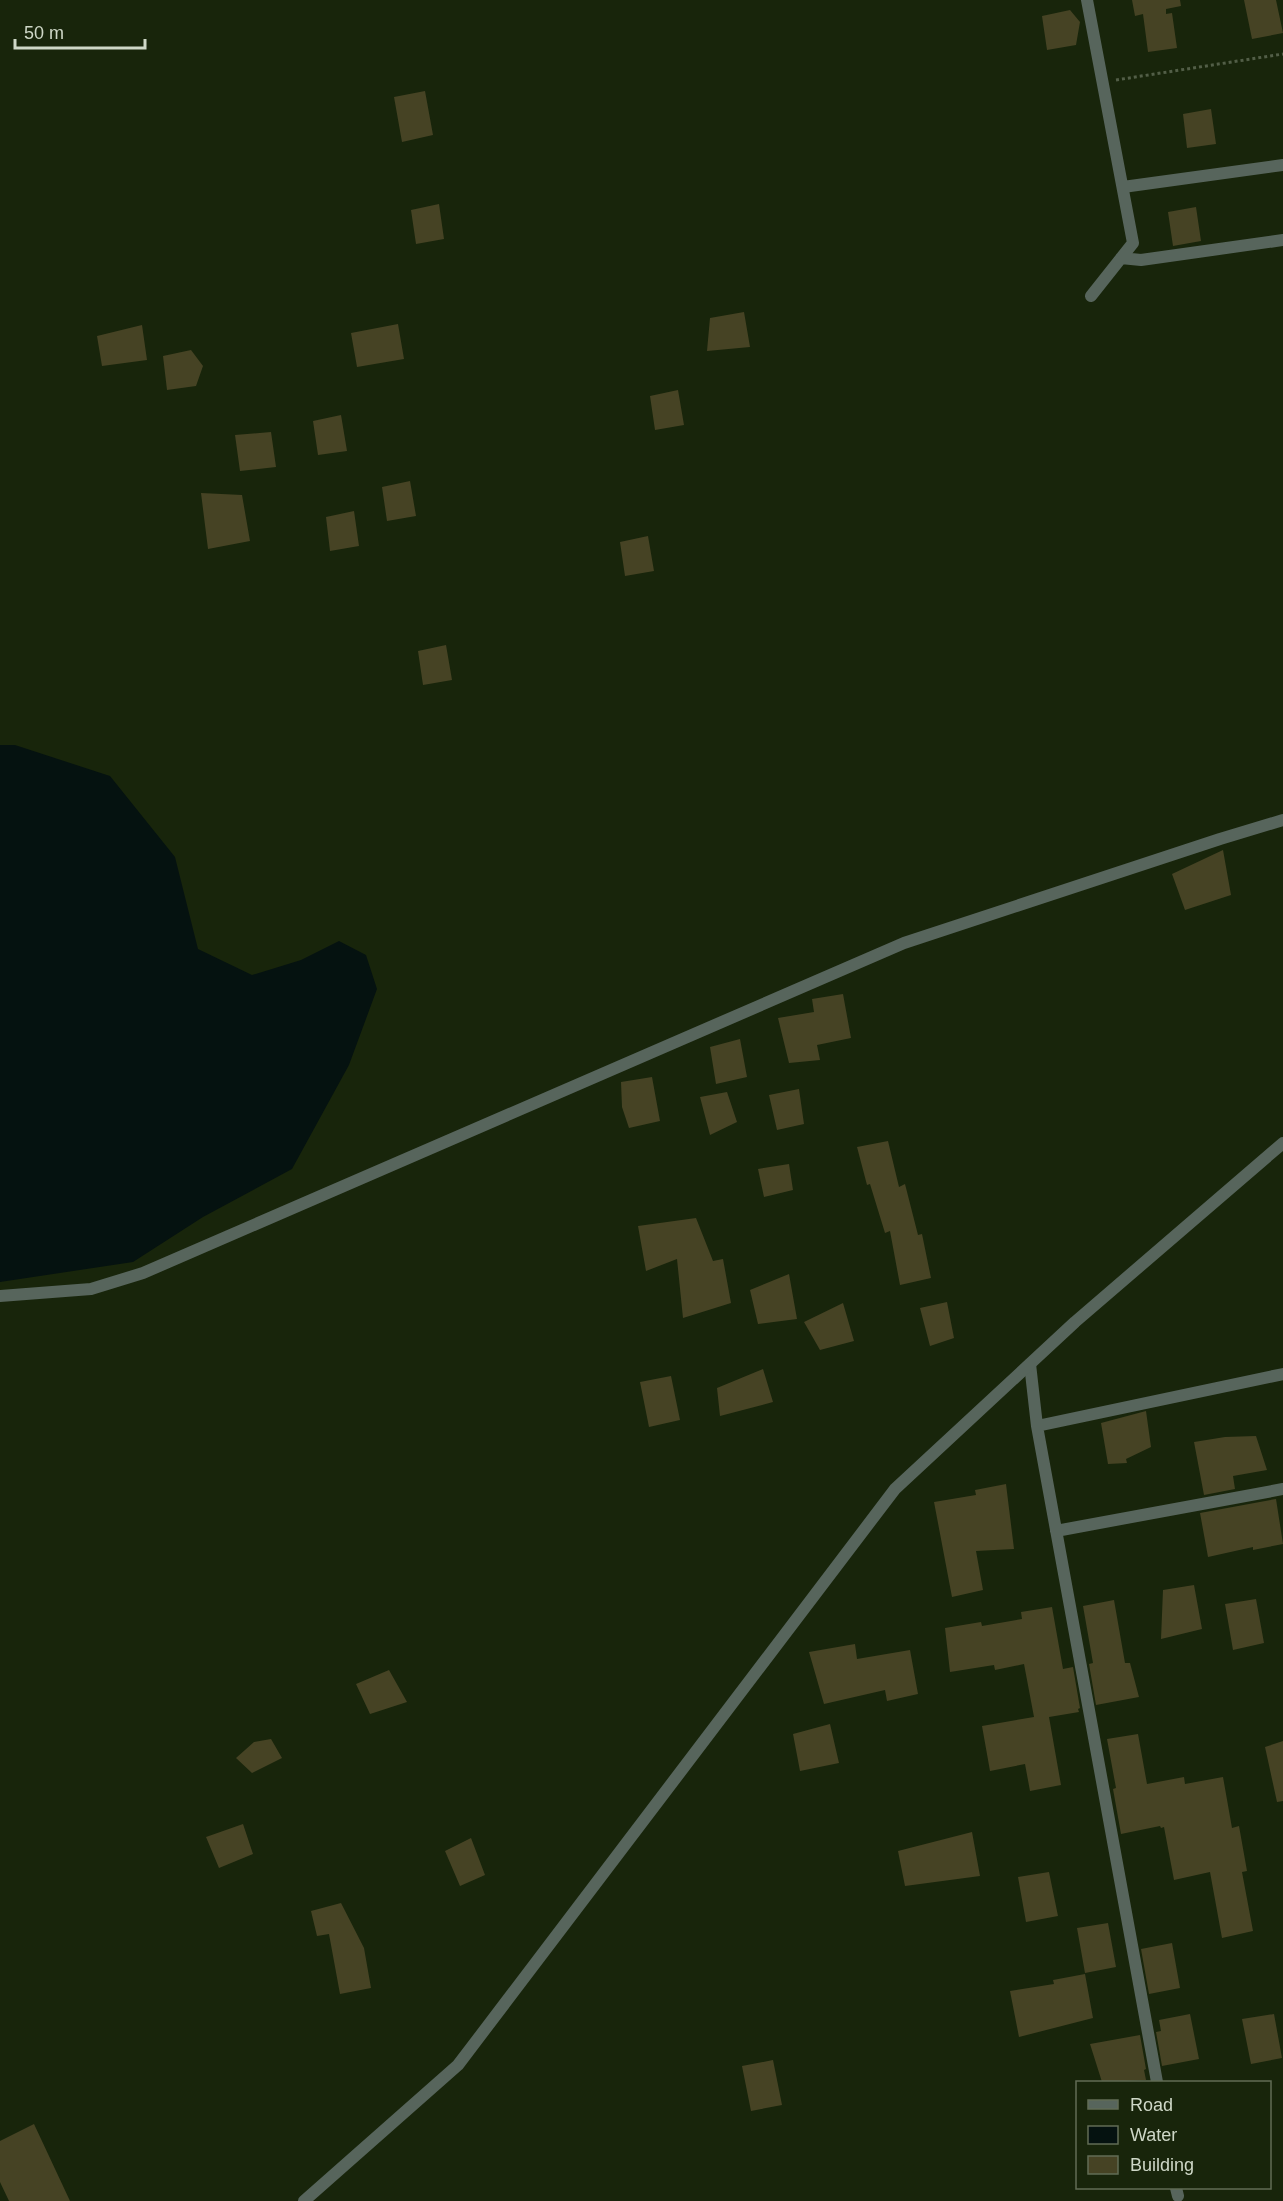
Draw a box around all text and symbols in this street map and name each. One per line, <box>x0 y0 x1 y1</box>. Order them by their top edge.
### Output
scale bar <box>15 12 146 50</box>
text: 50 m <box>24 23 64 43</box>
legend <box>1076 2081 1271 2189</box>
text: Road <box>1130 2095 1173 2115</box>
text: Water <box>1130 2125 1177 2145</box>
text: Building <box>1130 2155 1194 2175</box>

